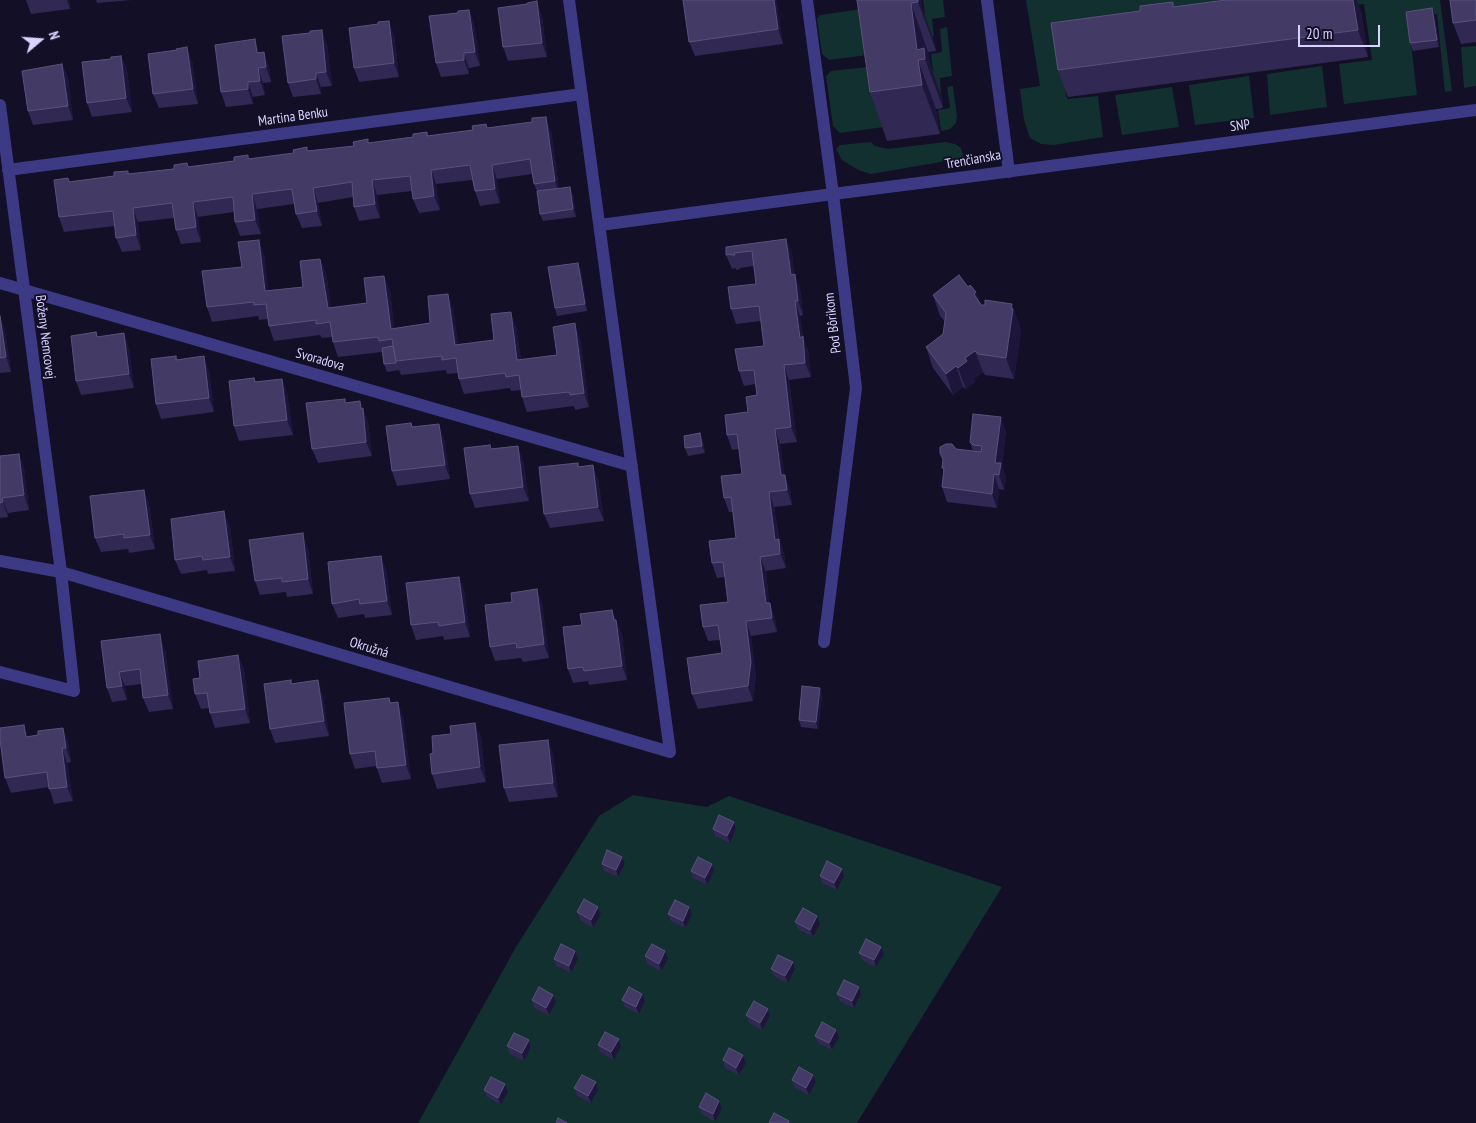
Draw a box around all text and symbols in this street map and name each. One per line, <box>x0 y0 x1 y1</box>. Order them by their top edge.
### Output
north arrow <box>15 15 65 65</box>
scale bar <box>1301 15 1384 47</box>
text: 20 m <box>1306 24 1332 43</box>
text: N <box>45 29 64 42</box>
street label: Martina Benku <box>257 104 329 130</box>
street label: SNP <box>1229 116 1251 136</box>
street label: Trenčianska <box>944 147 1002 173</box>
street label: Pod Bôrikom <box>821 292 845 354</box>
street label: Boženy Nemcovej <box>31 294 59 380</box>
street label: Svoradova <box>294 345 346 375</box>
street label: Okružná <box>348 634 390 662</box>

